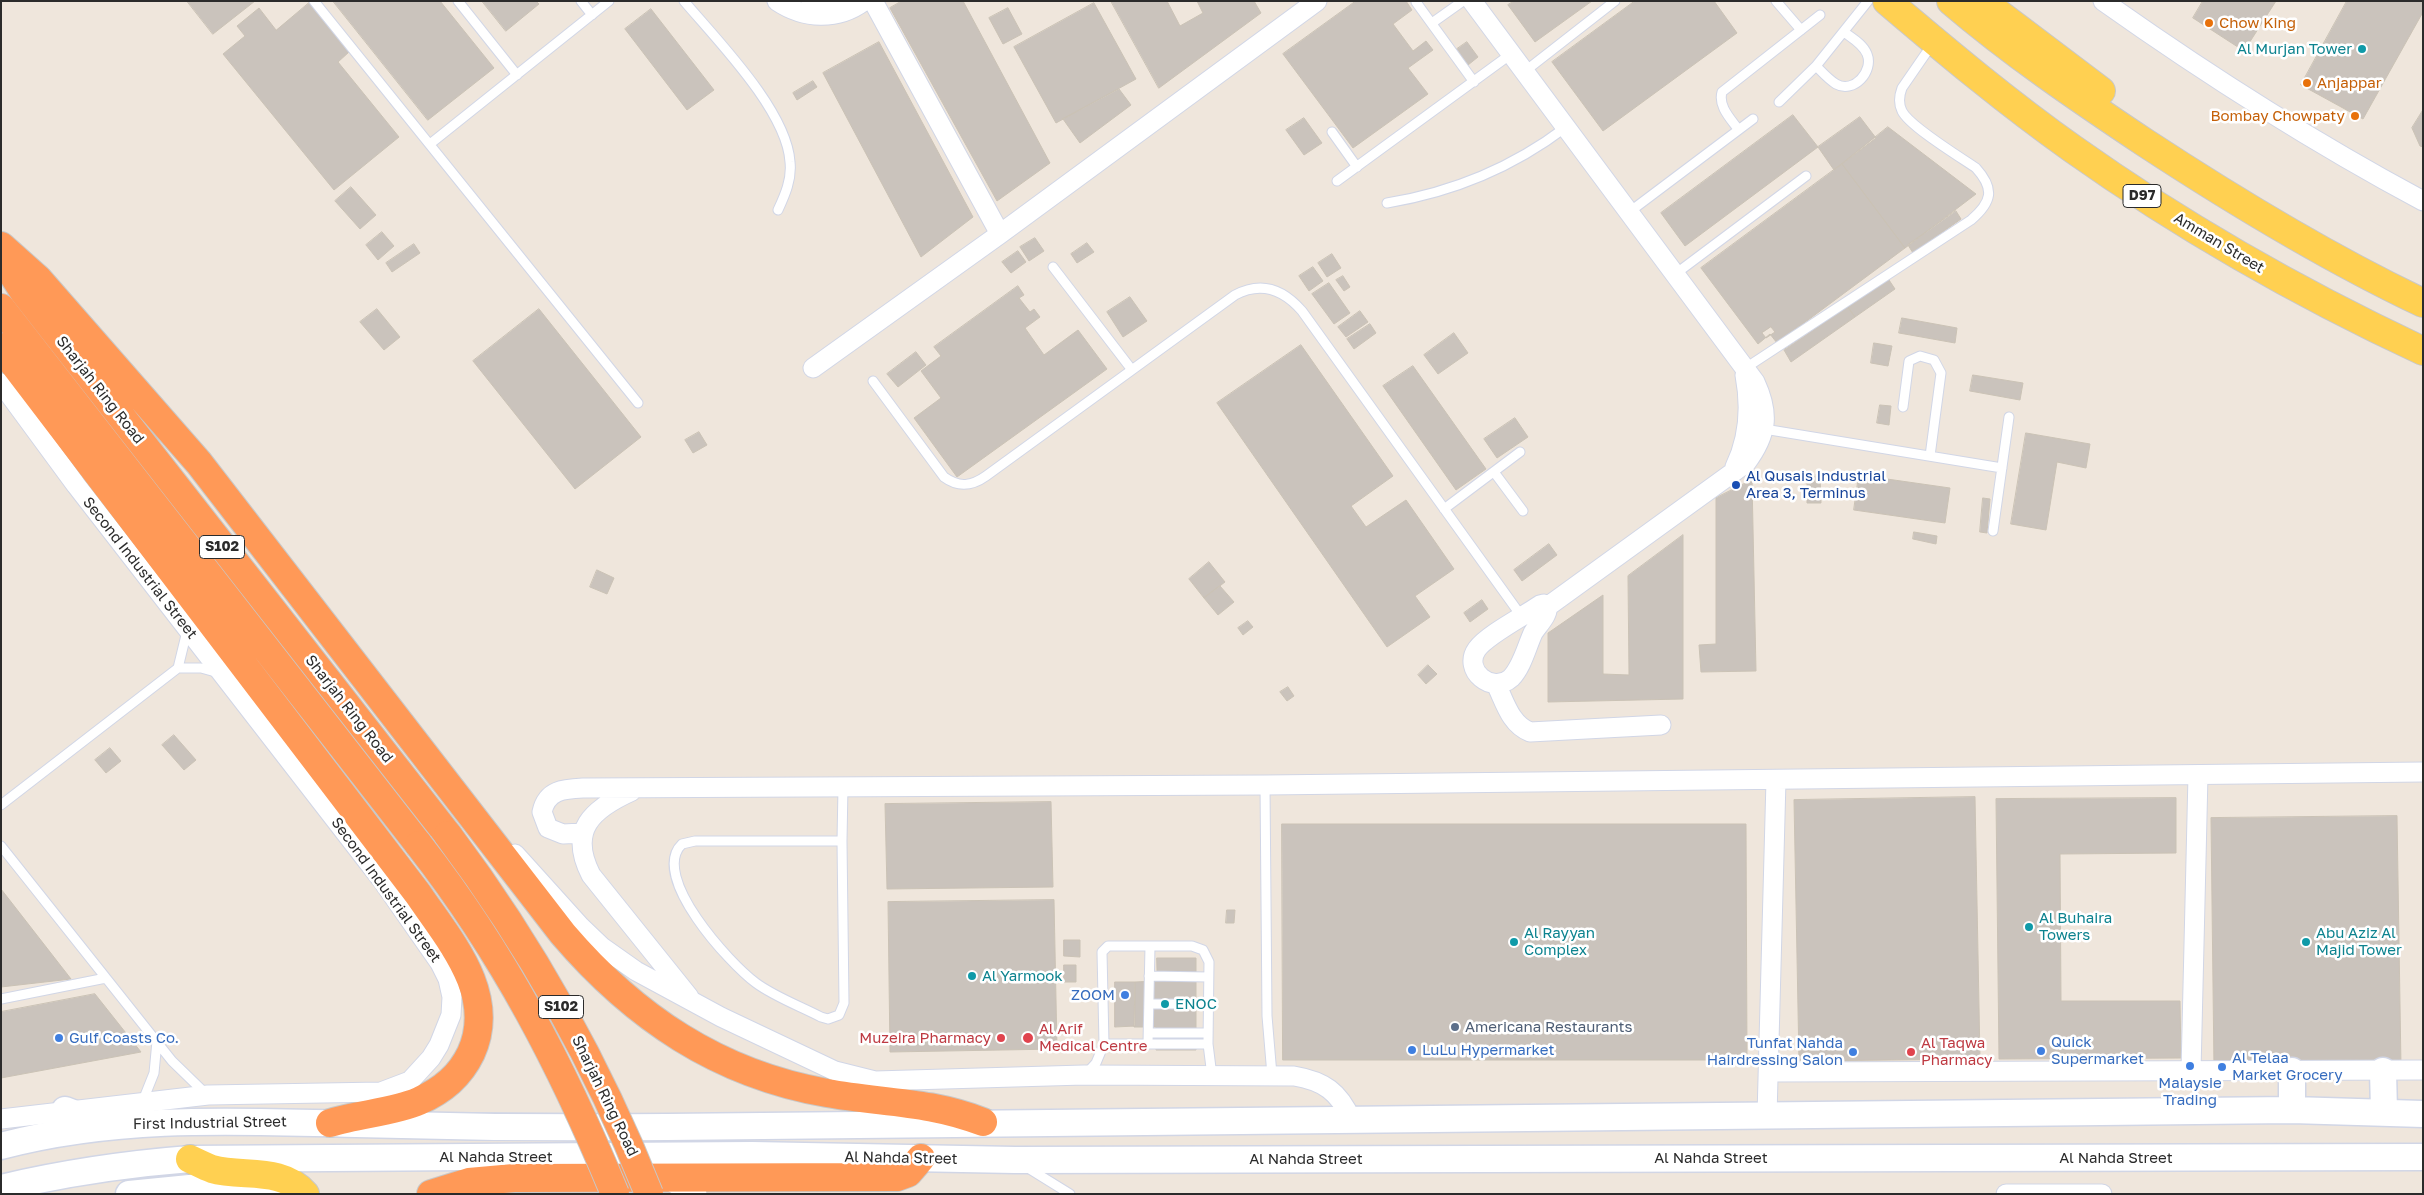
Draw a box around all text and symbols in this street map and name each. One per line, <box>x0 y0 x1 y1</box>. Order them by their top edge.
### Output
place label: Chow King <box>2219 14 2296 32</box>
marker: Chow King <box>2203 17 2215 29</box>
place label: Al Murjan Tower <box>2237 40 2352 58</box>
marker: Al Murjan Tower <box>2356 43 2368 55</box>
place label: Anjappar <box>2317 74 2382 92</box>
marker: Anjappar <box>2301 77 2313 89</box>
place label: Bombay Chowpaty <box>2210 107 2345 125</box>
marker: Bombay Chowpaty <box>2349 110 2361 122</box>
road number: D97 <box>2123 185 2161 208</box>
street label: Amman Street <box>2170 209 2268 277</box>
street label: Sharjah Ring Road <box>52 333 148 447</box>
place label: Al Qusais Industrial Area 3, Terminus <box>1746 467 1886 502</box>
marker: Al Qusais Industrial Area 3, Terminus <box>1730 479 1742 491</box>
street label: Second Industrial Street <box>79 493 201 643</box>
road number: S102 <box>200 536 244 558</box>
street label: Sharjah Ring Road <box>301 652 397 766</box>
street label: Second Industrial Street <box>327 814 445 966</box>
place label: Al Buhaira Towers <box>2039 909 2112 944</box>
marker: Al Buhaira Towers <box>2023 921 2035 933</box>
place label: Al Rayyan Complex <box>1524 924 1595 959</box>
place label: Abu Aziz Al Majid Tower <box>2316 924 2402 959</box>
marker: Al Rayyan Complex <box>1508 936 1520 948</box>
marker: Abu Aziz Al Majid Tower <box>2300 936 2312 948</box>
place label: Al Yarmook <box>982 967 1063 985</box>
marker: Al Yarmook <box>966 970 978 982</box>
place label: ZOOM <box>1071 986 1115 1004</box>
marker: ZOOM <box>1119 989 1131 1001</box>
place label: ENOC <box>1175 995 1217 1013</box>
road number: S102 <box>538 996 584 1019</box>
marker: ENOC <box>1159 998 1171 1010</box>
place label: Americana Restaurants <box>1465 1018 1632 1036</box>
place label: Al Arif Medical Centre <box>1039 1020 1147 1055</box>
marker: Americana Restaurants <box>1449 1021 1461 1033</box>
place label: Gulf Coasts Co. <box>69 1029 179 1047</box>
place label: Muzeira Pharmacy <box>859 1029 991 1047</box>
marker: Al Arif Medical Centre <box>1021 1031 1035 1045</box>
marker: Gulf Coasts Co. <box>53 1032 65 1044</box>
marker: Muzeira Pharmacy <box>995 1032 1007 1044</box>
street label: Sharjah Ring Road <box>568 1033 642 1159</box>
place label: Quick Supermarket <box>2051 1033 2144 1068</box>
place label: Tunfat Nahda Hairdressing Salon <box>1707 1034 1843 1069</box>
place label: Al Taqwa Pharmacy <box>1921 1034 1992 1069</box>
place label: LuLu Hypermarket <box>1422 1041 1554 1059</box>
marker: LuLu Hypermarket <box>1406 1044 1418 1056</box>
marker: Quick Supermarket <box>2035 1045 2047 1057</box>
marker: Tunfat Nahda Hairdressing Salon <box>1847 1046 1859 1058</box>
marker: Al Taqwa Pharmacy <box>1905 1046 1917 1058</box>
place label: Al Telaa Market Grocery <box>2232 1049 2343 1084</box>
marker: Malaysie Trading <box>2184 1060 2196 1072</box>
marker: Al Telaa Market Grocery <box>2216 1061 2228 1073</box>
place label: Malaysie Trading <box>2158 1074 2222 1109</box>
street label: First Industrial Street <box>133 1113 287 1133</box>
street label: Al Nahda Street <box>439 1148 553 1166</box>
street label: Al Nahda Street <box>844 1148 958 1168</box>
street label: Al Nahda Street <box>1654 1149 1768 1167</box>
street label: Al Nahda Street <box>2059 1149 2173 1167</box>
street label: Al Nahda Street <box>1249 1150 1363 1168</box>

